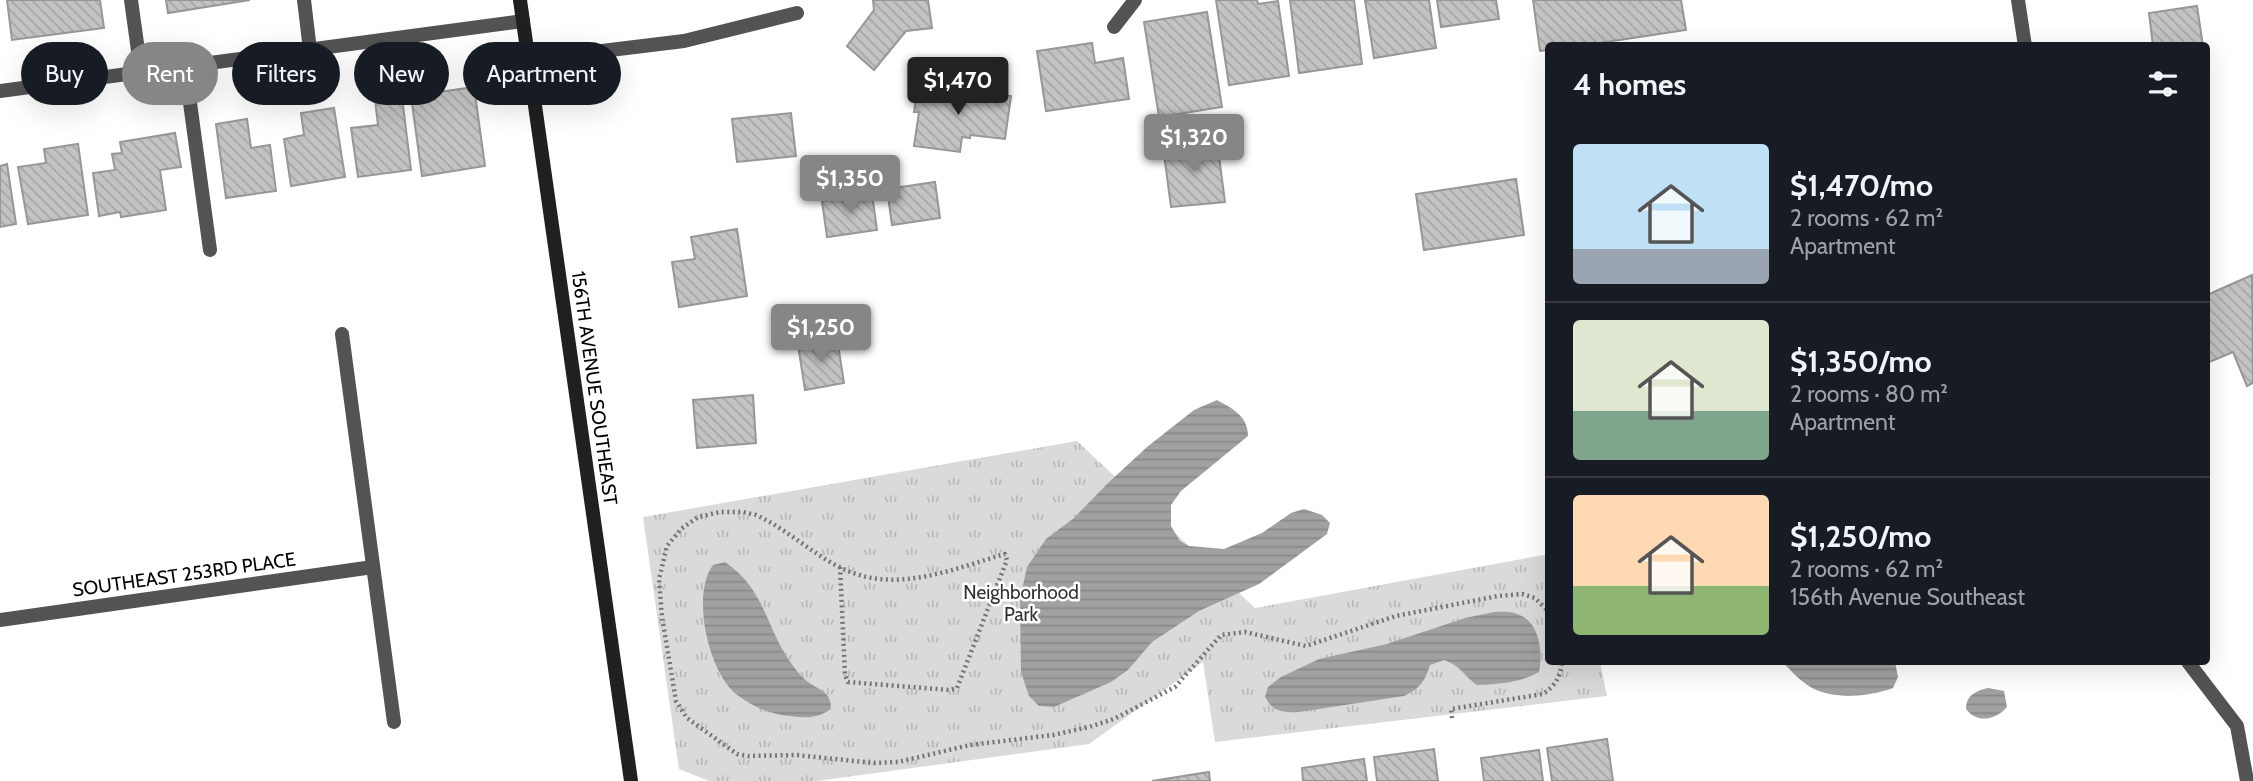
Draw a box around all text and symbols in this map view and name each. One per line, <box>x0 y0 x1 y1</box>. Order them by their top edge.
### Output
chip: Buy <box>21 42 108 105</box>
chip: Rent <box>122 42 218 105</box>
chip: Filters <box>232 42 340 105</box>
chip: New <box>354 42 449 105</box>
chip: Apartment <box>463 42 621 105</box>
pin: $1,470 <box>901 58 1015 117</box>
icon: filters <box>2144 65 2182 103</box>
text: $1,470 <box>923 66 993 94</box>
text: 4 homes <box>1573 66 1686 103</box>
pin: $1,320 <box>1137 114 1251 174</box>
text: $1,320 <box>1160 123 1228 151</box>
pin: $1,350 <box>793 156 907 215</box>
text: $1,350 <box>816 164 884 192</box>
text: $1,470/mo <box>1790 167 1933 204</box>
icon: home <box>1629 172 1713 256</box>
text: 2 rooms · 62 m² <box>1790 204 1943 232</box>
text: Apartment <box>1790 232 1895 260</box>
street label: 156TH AVENUE SOUTHEAST <box>567 270 622 506</box>
pin: $1,250 <box>764 304 878 364</box>
text: $1,250 <box>787 313 855 341</box>
text: $1,350/mo <box>1790 343 1932 380</box>
icon: home <box>1629 348 1713 432</box>
text: 2 rooms · 80 m² <box>1790 380 1948 408</box>
text: Apartment <box>1790 408 1895 436</box>
text: $1,250/mo <box>1790 518 1931 555</box>
icon: home <box>1629 523 1713 607</box>
street label: SOUTHEAST 253RD PLACE <box>71 547 297 602</box>
text: 2 rooms · 62 m² <box>1790 555 1943 583</box>
park label: Neighborhood Park <box>963 581 1079 626</box>
text: 156th Avenue Southeast <box>1790 583 2025 611</box>

